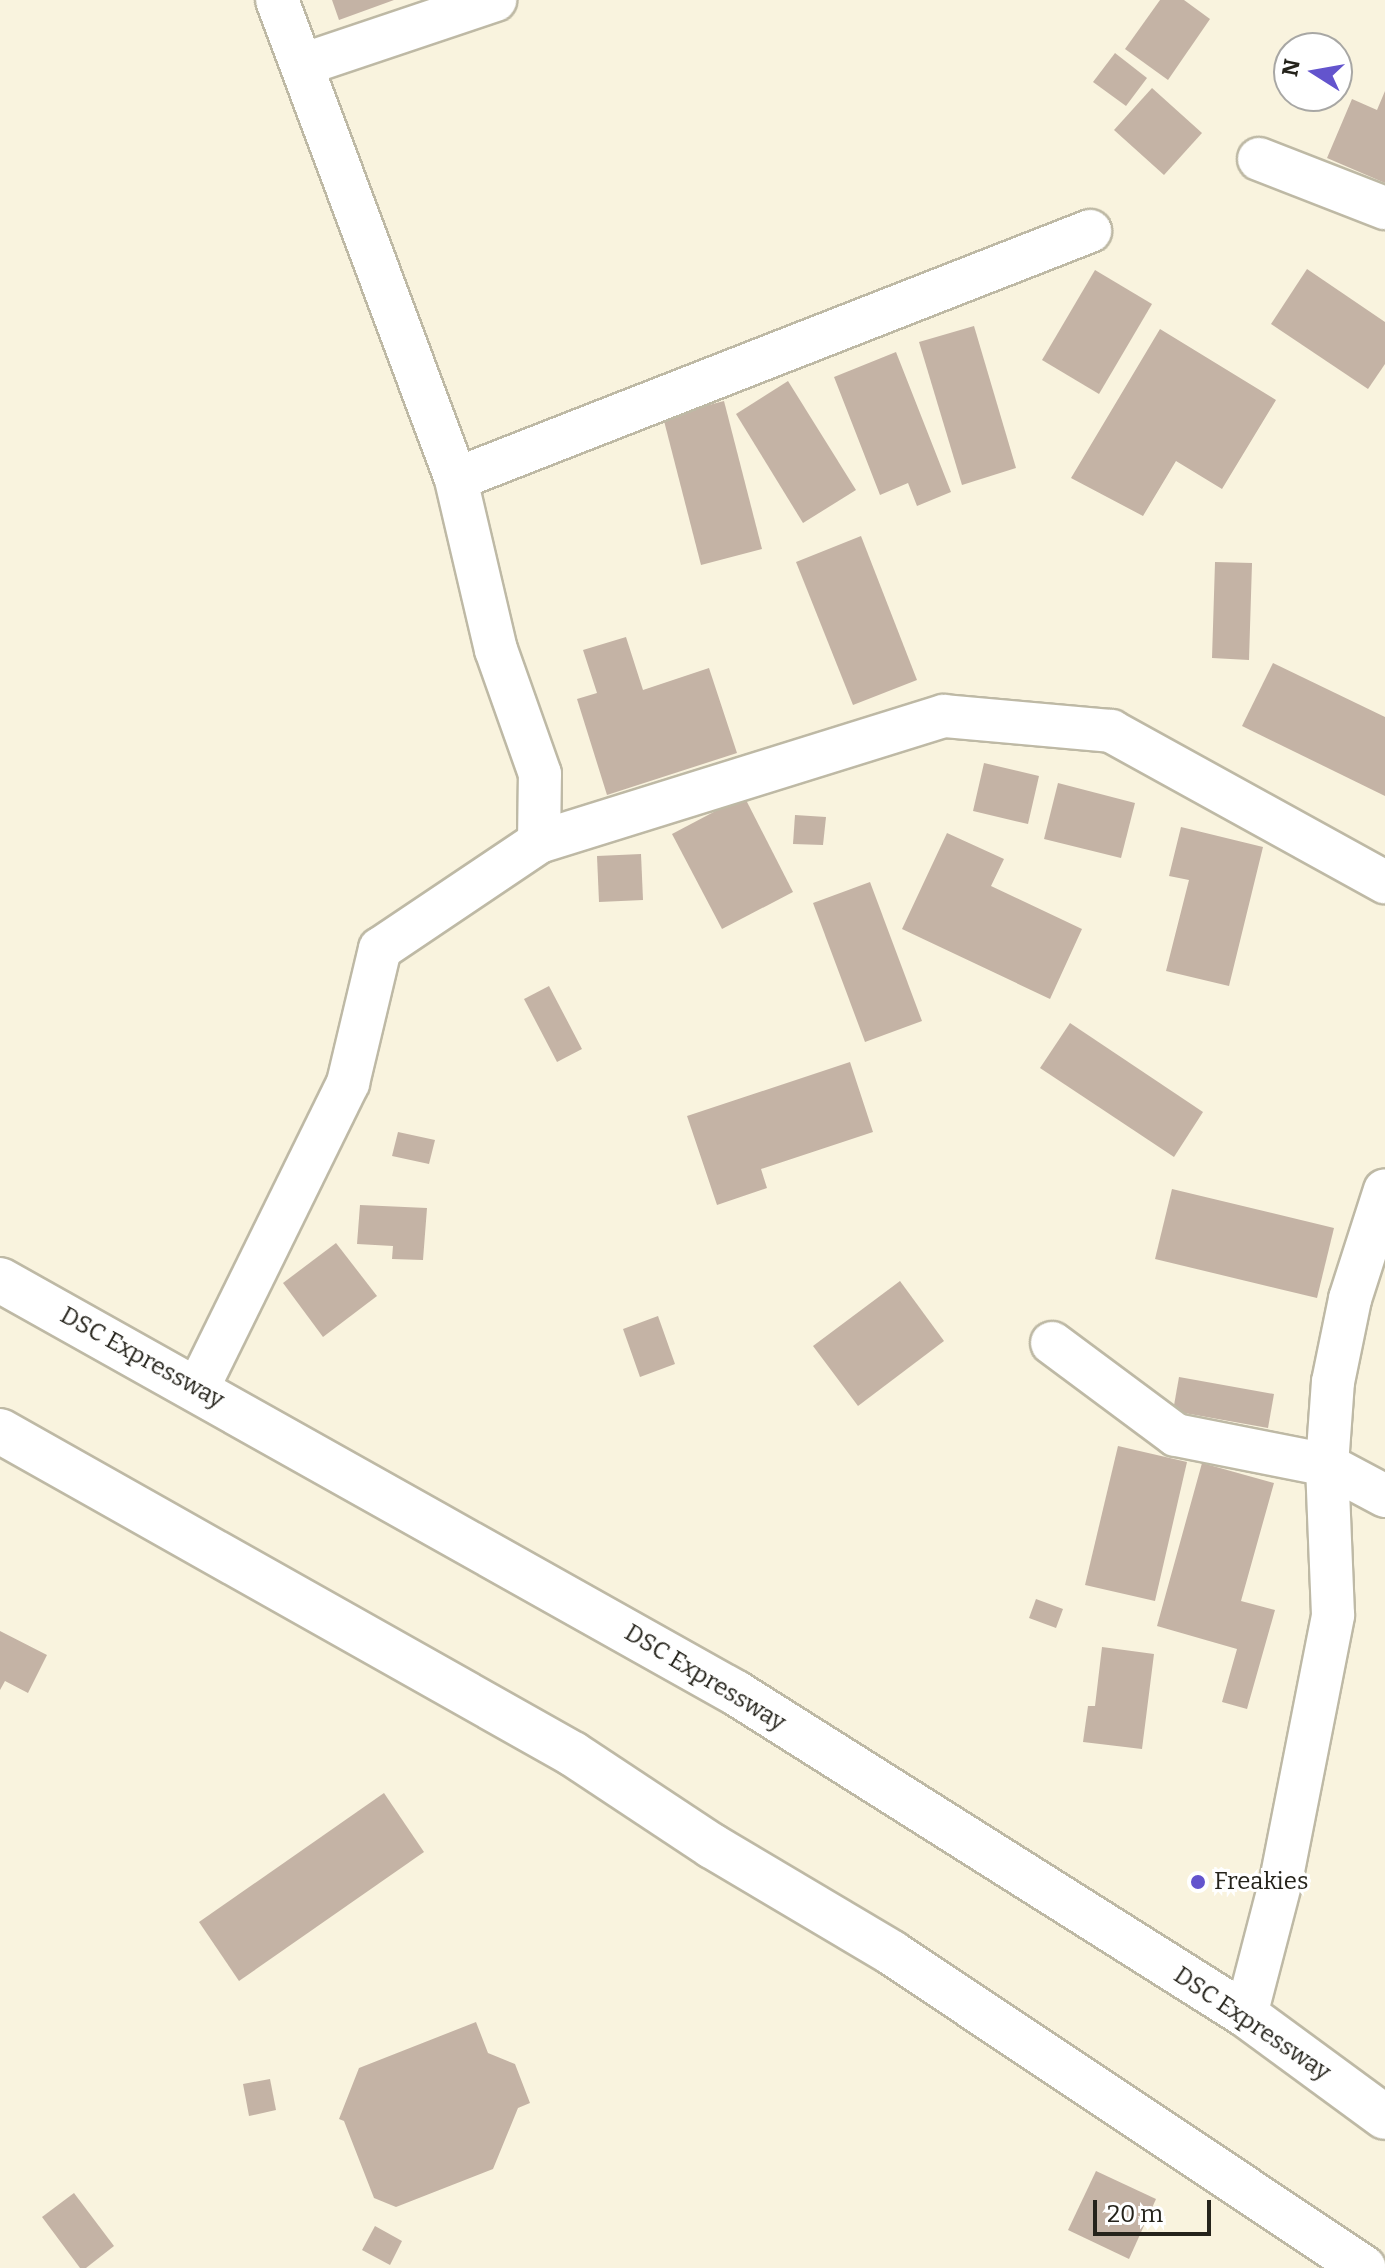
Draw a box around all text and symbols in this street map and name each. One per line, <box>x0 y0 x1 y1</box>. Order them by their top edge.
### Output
north arrow <box>1273 32 1353 112</box>
text: N <box>1276 57 1306 79</box>
street label: DSC Expressway <box>55 1301 229 1415</box>
street label: DSC Expressway <box>619 1619 791 1737</box>
place label: Freakies <box>1214 1868 1308 1896</box>
marker: Freakies <box>1189 1873 1207 1891</box>
street label: DSC Expressway <box>1168 1961 1336 2087</box>
scale bar <box>1097 2184 1215 2234</box>
text: 20 m <box>1107 2200 1163 2228</box>

